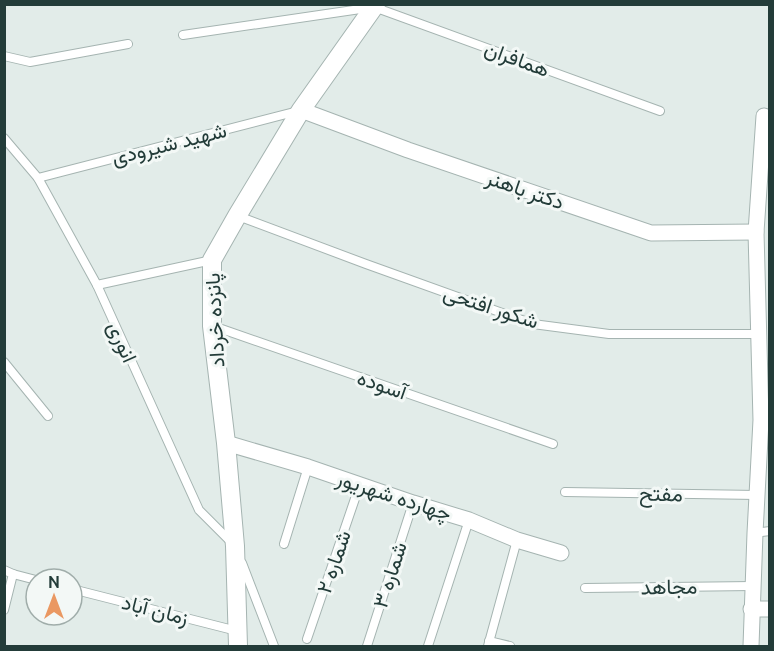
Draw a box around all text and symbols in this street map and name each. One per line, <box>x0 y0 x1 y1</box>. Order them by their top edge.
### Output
street label: همافران <box>481 35 553 83</box>
street label: شهید شیرودی <box>109 117 229 171</box>
street label: دکتر باهنر <box>482 164 568 215</box>
street label: پانزده خرداد <box>200 272 231 368</box>
street label: شکور افتحی <box>440 279 542 335</box>
street label: انوری <box>102 317 142 367</box>
street label: آسوده <box>354 364 412 406</box>
street label: چهارده شهریور <box>332 465 455 528</box>
street label: مفتح <box>639 481 683 508</box>
street label: شماره ۲ <box>311 527 357 597</box>
street label: شماره ۳ <box>367 539 413 611</box>
north arrow <box>24 567 84 627</box>
text: N <box>48 573 60 591</box>
street label: مجاهد <box>640 574 698 599</box>
street label: زمان آباد <box>119 589 191 631</box>

